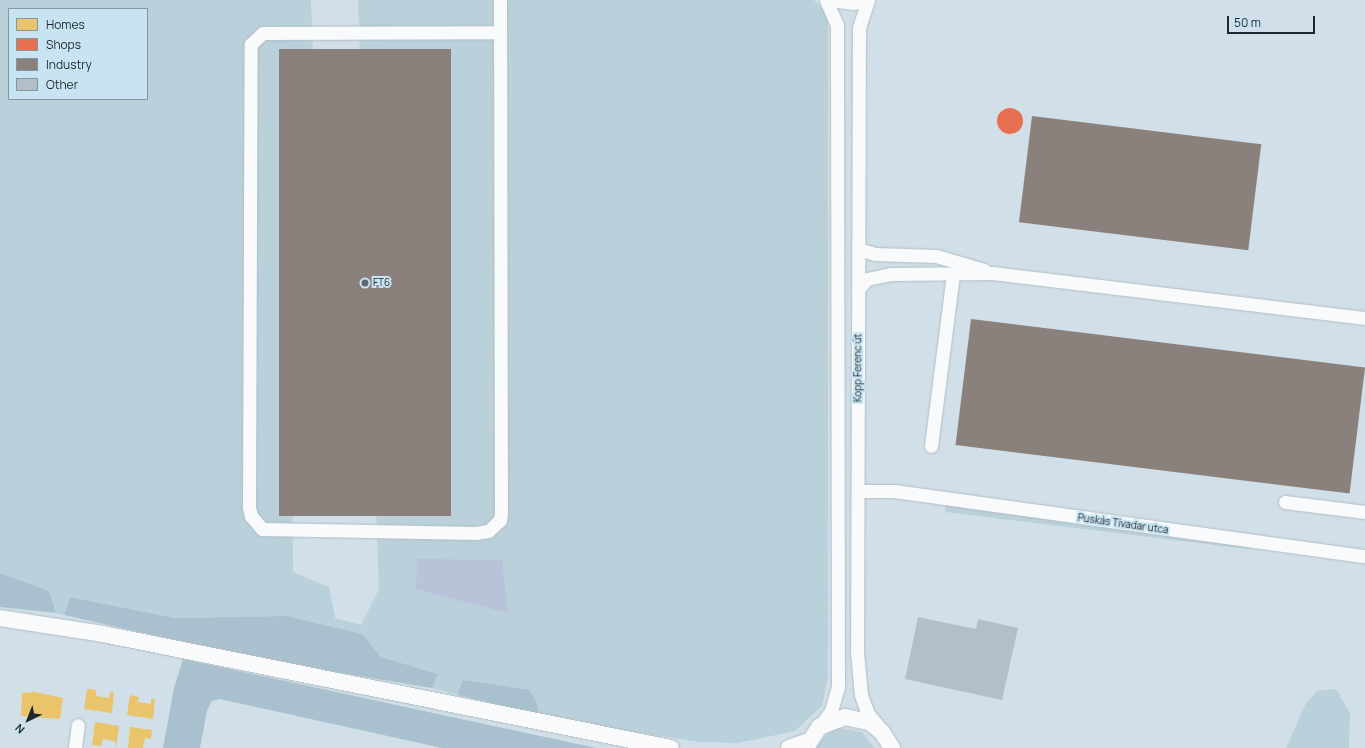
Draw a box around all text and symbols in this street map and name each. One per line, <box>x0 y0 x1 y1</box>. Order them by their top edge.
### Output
legend <box>8 8 148 100</box>
scale bar <box>1229 8 1317 34</box>
text: 50 m <box>1234 14 1261 31</box>
text: Homes <box>46 16 85 33</box>
text: Shops <box>46 36 81 53</box>
text: Industry <box>46 56 92 73</box>
text: Other <box>46 76 78 93</box>
place label: FT6 <box>373 277 390 289</box>
marker: FT6 <box>360 278 370 288</box>
street label: Kopp Ferenc út <box>852 334 864 402</box>
street label: Puskás Tivadar utca <box>1077 512 1169 536</box>
north arrow <box>8 700 48 740</box>
text: N <box>11 721 27 737</box>

